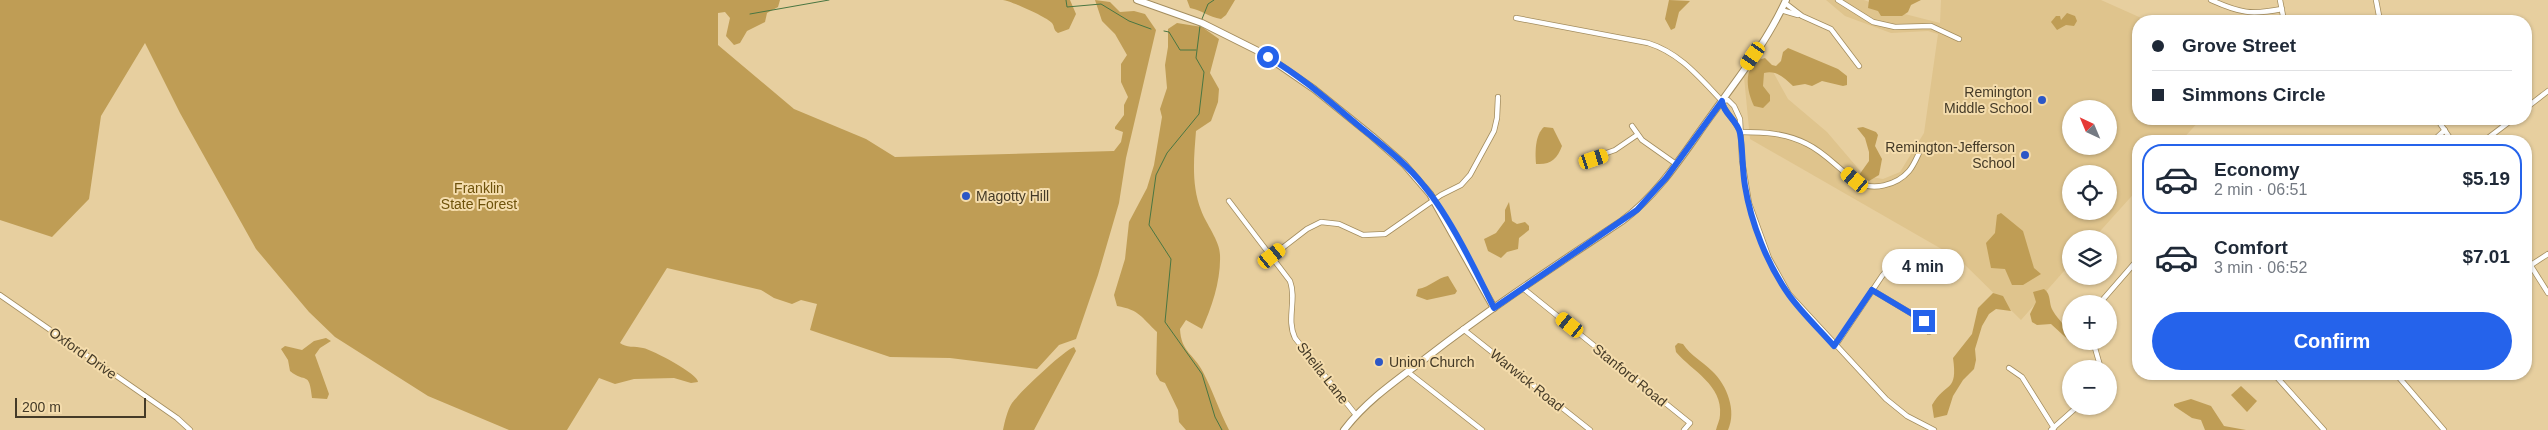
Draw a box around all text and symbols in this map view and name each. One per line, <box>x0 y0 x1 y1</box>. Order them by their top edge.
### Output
text: Grove Street <box>2182 35 2296 56</box>
car <box>1738 39 1767 73</box>
route start <box>1257 46 1279 68</box>
place label: Remington Middle School <box>1944 84 2032 116</box>
text: Simmons Circle <box>2182 84 2326 105</box>
marker: Remington Middle School <box>2036 94 2048 106</box>
north arrow <box>2062 100 2118 155</box>
map controls <box>2062 100 2117 415</box>
place label: Remington-Jefferson School <box>1885 139 2015 171</box>
car <box>1577 147 1610 171</box>
marker: Remington-Jefferson School <box>2019 149 2031 161</box>
icon: car <box>2154 157 2199 202</box>
text: Economy <box>2214 159 2300 180</box>
car <box>1838 165 1871 195</box>
button: locate <box>2062 165 2117 220</box>
text: $5.19 <box>2462 168 2510 189</box>
park label: Franklin State Forest <box>441 180 517 212</box>
text: 2 min · 06:51 <box>2214 181 2307 198</box>
place label: Magotty Hill <box>976 188 1049 204</box>
marker: Magotty Hill <box>960 190 972 202</box>
button: layers <box>2062 230 2117 285</box>
icon: car <box>2154 235 2199 280</box>
text: Comfort <box>2214 237 2288 258</box>
car <box>1255 241 1288 271</box>
text: $7.01 <box>2462 246 2510 267</box>
callout: 4 min <box>1883 248 1965 284</box>
text: 4 min <box>1902 258 1944 275</box>
text: 3 min · 06:52 <box>2214 259 2307 276</box>
button: + <box>2062 295 2117 350</box>
car <box>1553 310 1586 340</box>
route end <box>1913 310 1935 332</box>
button: Confirm <box>2152 312 2512 370</box>
street label: Oxford Drive <box>46 324 120 382</box>
street label: Sheila Lane <box>1294 339 1352 407</box>
street label: Stanford Road <box>1590 340 1670 410</box>
street label: Warwick Road <box>1487 346 1567 414</box>
place label: Union Church <box>1389 354 1475 370</box>
marker: Union Church <box>1373 356 1385 368</box>
button: − <box>2062 360 2117 415</box>
scale bar <box>15 395 146 418</box>
text: 200 m <box>22 399 61 415</box>

